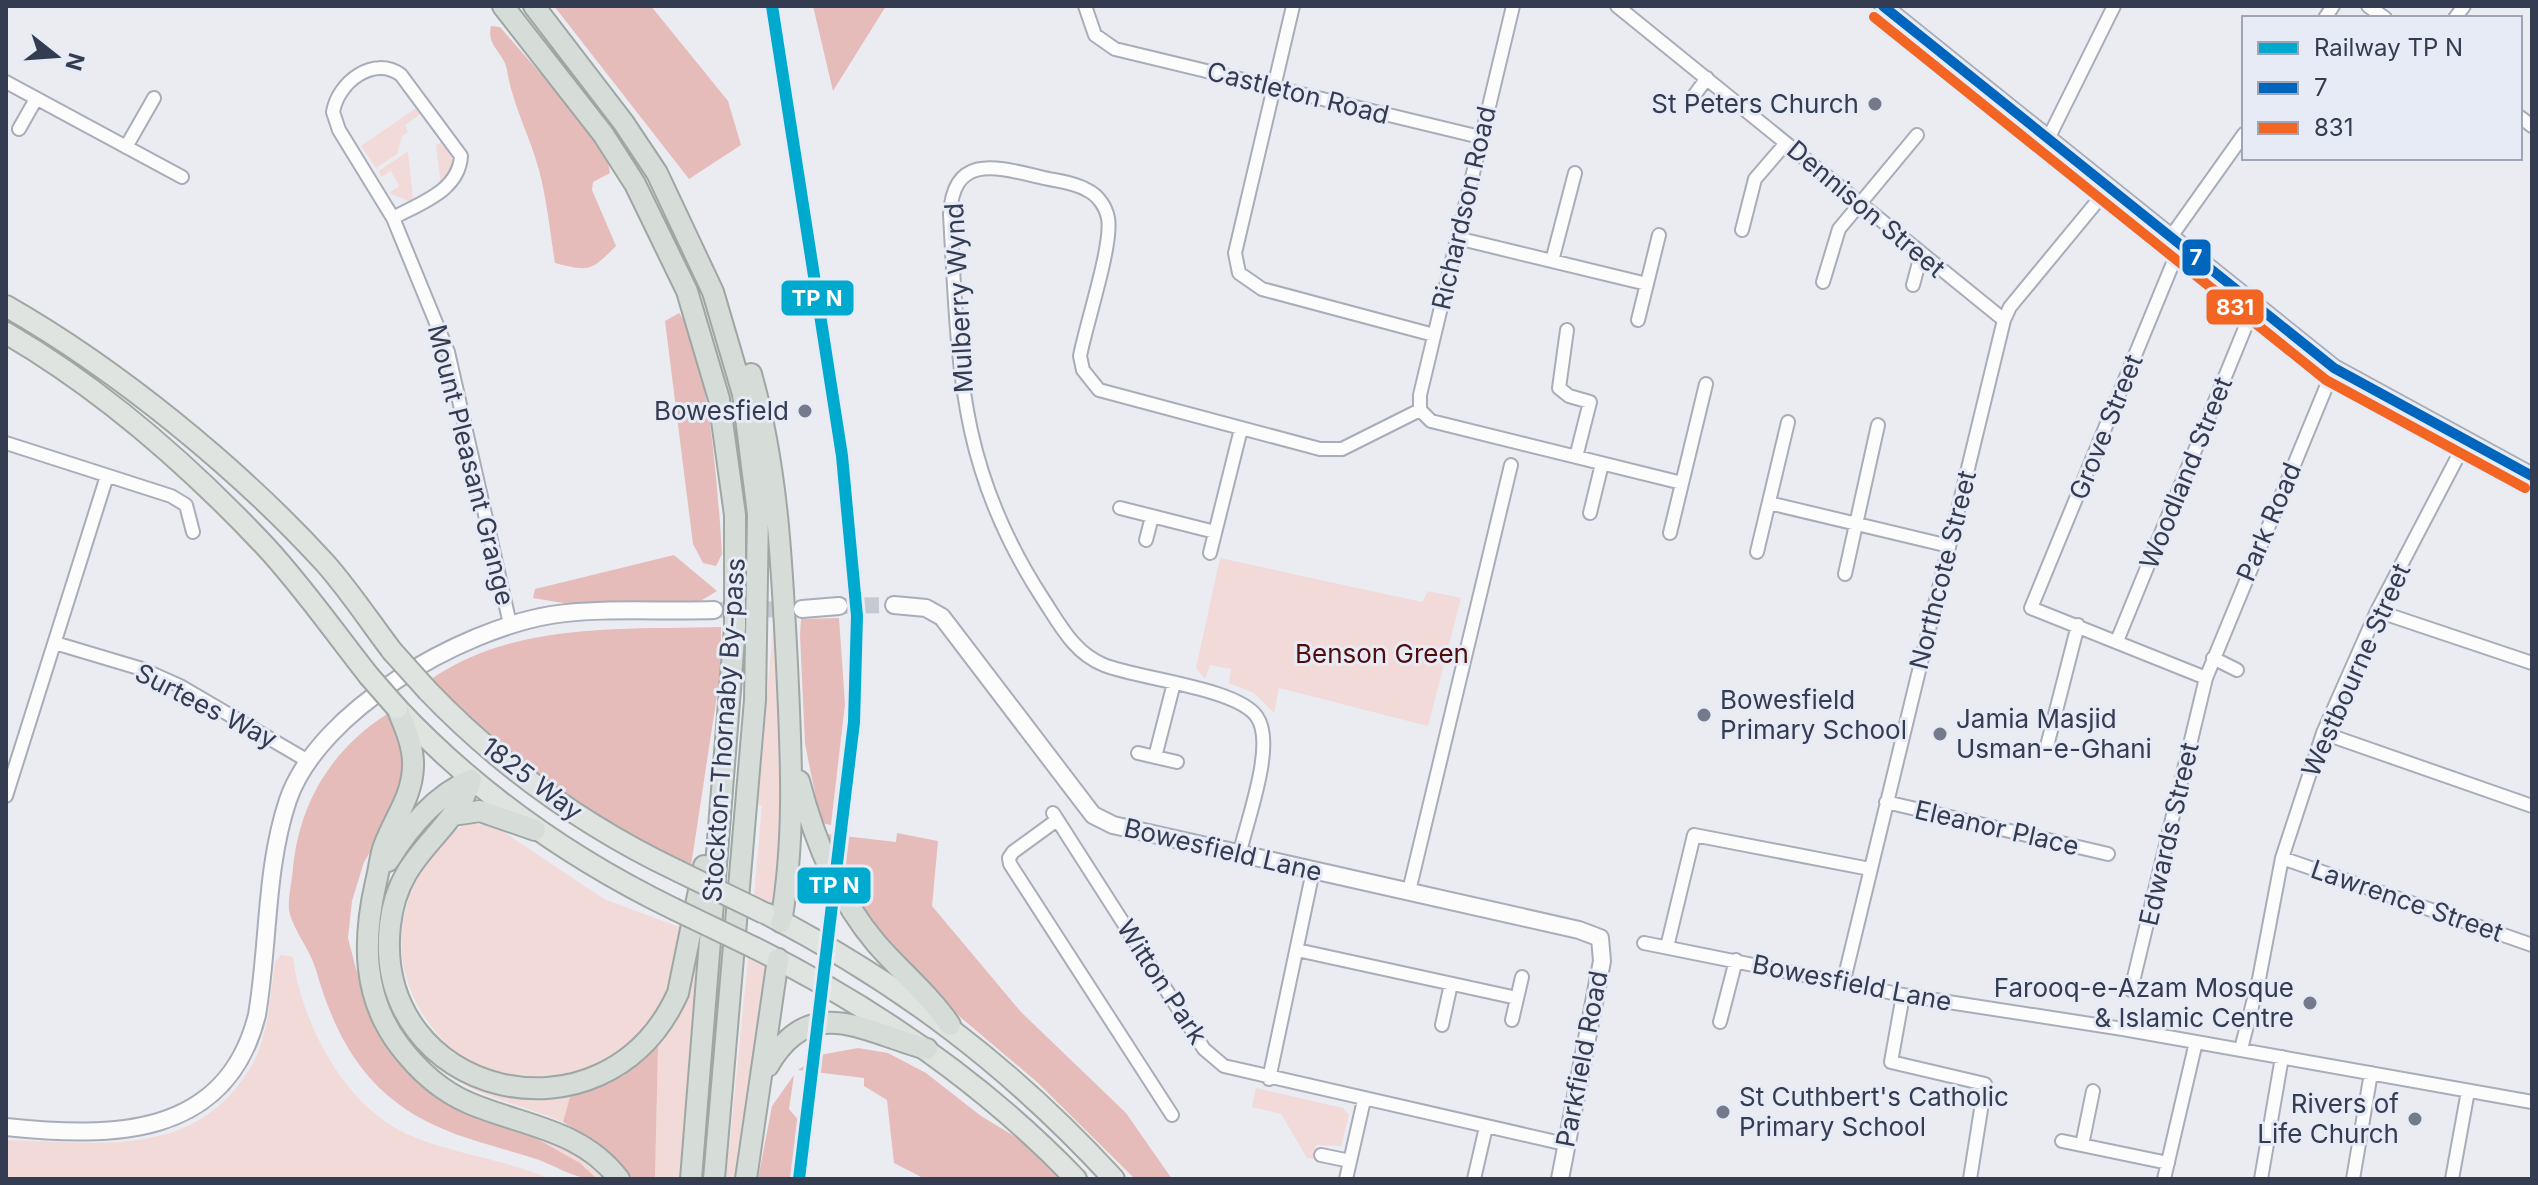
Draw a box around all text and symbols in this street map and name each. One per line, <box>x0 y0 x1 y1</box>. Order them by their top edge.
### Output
north arrow <box>16 16 96 96</box>
legend <box>2242 16 2522 160</box>
text: Railway TP N <box>2314 33 2463 62</box>
text: N <box>60 50 90 74</box>
street label: Castleton Road <box>1204 55 1392 130</box>
text: 7 <box>2314 73 2328 102</box>
place label: St Peters Church <box>1651 88 1859 119</box>
marker: St Peters Church <box>1866 95 1884 113</box>
street label: Richardson Road <box>1425 103 1502 313</box>
text: 831 <box>2314 113 2353 142</box>
street label: Dennison Street <box>1781 134 1951 284</box>
street label: Mulberry Wynd <box>938 202 979 394</box>
line badge: 7 <box>2181 238 2212 277</box>
text: 7 <box>2190 244 2202 270</box>
line badge: TP N <box>780 279 855 317</box>
text: TP N <box>792 285 842 311</box>
line badge: 831 <box>2205 288 2265 326</box>
text: 831 <box>2216 294 2254 320</box>
street label: Mount Pleasant Grange <box>422 321 521 609</box>
street label: Grove Street <box>2062 350 2149 504</box>
street label: Woodland Street <box>2133 372 2238 573</box>
place label: Bowesfield <box>654 395 789 426</box>
marker: Bowesfield <box>796 402 814 420</box>
street label: Park Road <box>2230 458 2307 586</box>
street label: Northcote Street <box>1903 467 1982 673</box>
street label: Stockton-Thornaby By-pass <box>696 557 751 903</box>
street label: Westbourne Street <box>2295 558 2416 781</box>
park label: Benson Green <box>1295 638 1469 669</box>
street label: Surtees Way <box>130 657 282 755</box>
place label: Bowesfield Primary School <box>1720 684 1907 745</box>
place label: Jamia Masjid Usman-e-Ghani <box>1956 703 2152 764</box>
marker: Bowesfield Primary School <box>1695 706 1713 724</box>
marker: Jamia Masjid Usman-e-Ghani <box>1931 725 1949 743</box>
street label: 1825 Way <box>476 730 589 827</box>
street label: Edwards Street <box>2132 739 2205 929</box>
street label: Eleanor Place <box>1912 794 2082 861</box>
street label: Bowesfield Lane <box>1121 812 1325 887</box>
street label: Lawrence Street <box>2307 853 2507 948</box>
line badge: TP N <box>796 866 872 905</box>
text: TP N <box>809 872 859 898</box>
street label: Witton Park <box>1111 914 1214 1050</box>
street label: Bowesfield Lane <box>1750 948 1954 1017</box>
street label: Parkfield Road <box>1549 968 1614 1150</box>
place label: Farooq-e-Azam Mosque & Islamic Centre <box>1994 972 2294 1033</box>
marker: Farooq-e-Azam Mosque & Islamic Centre <box>2301 994 2319 1012</box>
place label: St Cuthbert's Catholic Primary School <box>1739 1081 2009 1142</box>
place label: Rivers of Life Church <box>2257 1088 2399 1149</box>
marker: St Cuthbert's Catholic Primary School <box>1714 1103 1732 1121</box>
marker: Rivers of Life Church <box>2406 1110 2424 1128</box>

